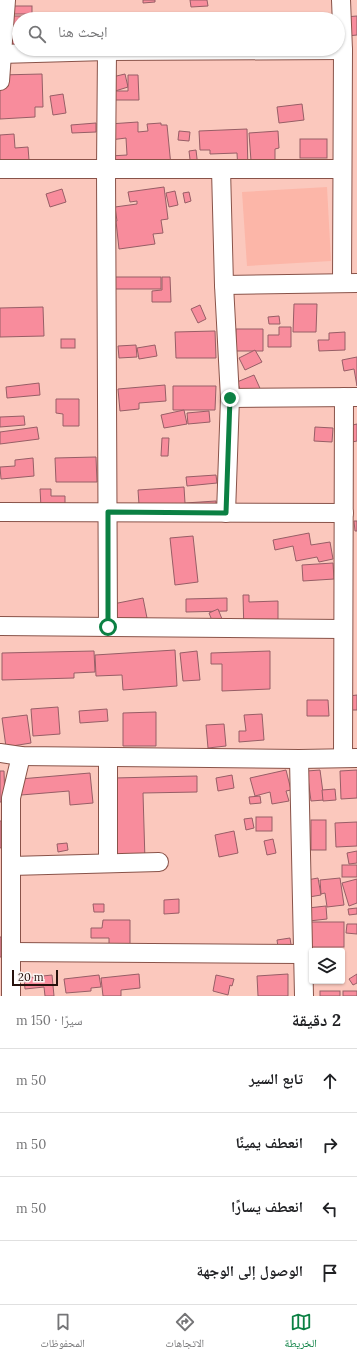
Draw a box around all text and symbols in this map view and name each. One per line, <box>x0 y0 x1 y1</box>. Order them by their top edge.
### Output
search box <box>12 12 345 56</box>
text: ابحث هنا <box>58 22 108 41</box>
icon: search <box>26 23 48 45</box>
route end <box>221 389 239 407</box>
route start <box>99 618 117 636</box>
map controls <box>309 948 345 984</box>
button: layers <box>309 948 345 984</box>
scale bar <box>12 968 58 987</box>
text: 20 m <box>18 970 43 984</box>
text: 2 دقيقة <box>292 1009 341 1031</box>
text: سيرًا · 150 m <box>16 1012 83 1029</box>
text: تابع السير <box>249 1069 303 1088</box>
icon: ahead <box>319 1070 341 1092</box>
text: 50 m <box>16 1072 46 1089</box>
text: انعطف يمينًا <box>235 1133 303 1152</box>
icon: right <box>319 1134 341 1156</box>
text: 50 m <box>16 1136 46 1153</box>
text: انعطف يسارًا <box>231 1197 303 1216</box>
icon: left <box>319 1198 341 1220</box>
text: 50 m <box>16 1200 46 1217</box>
text: الوصول إلى الوجهة <box>196 1261 303 1280</box>
icon: arrive <box>319 1262 341 1284</box>
tab: المحفوظات <box>40 1311 85 1354</box>
tab: الاتجاهات <box>165 1311 204 1354</box>
tab: الخريطة <box>284 1311 317 1354</box>

